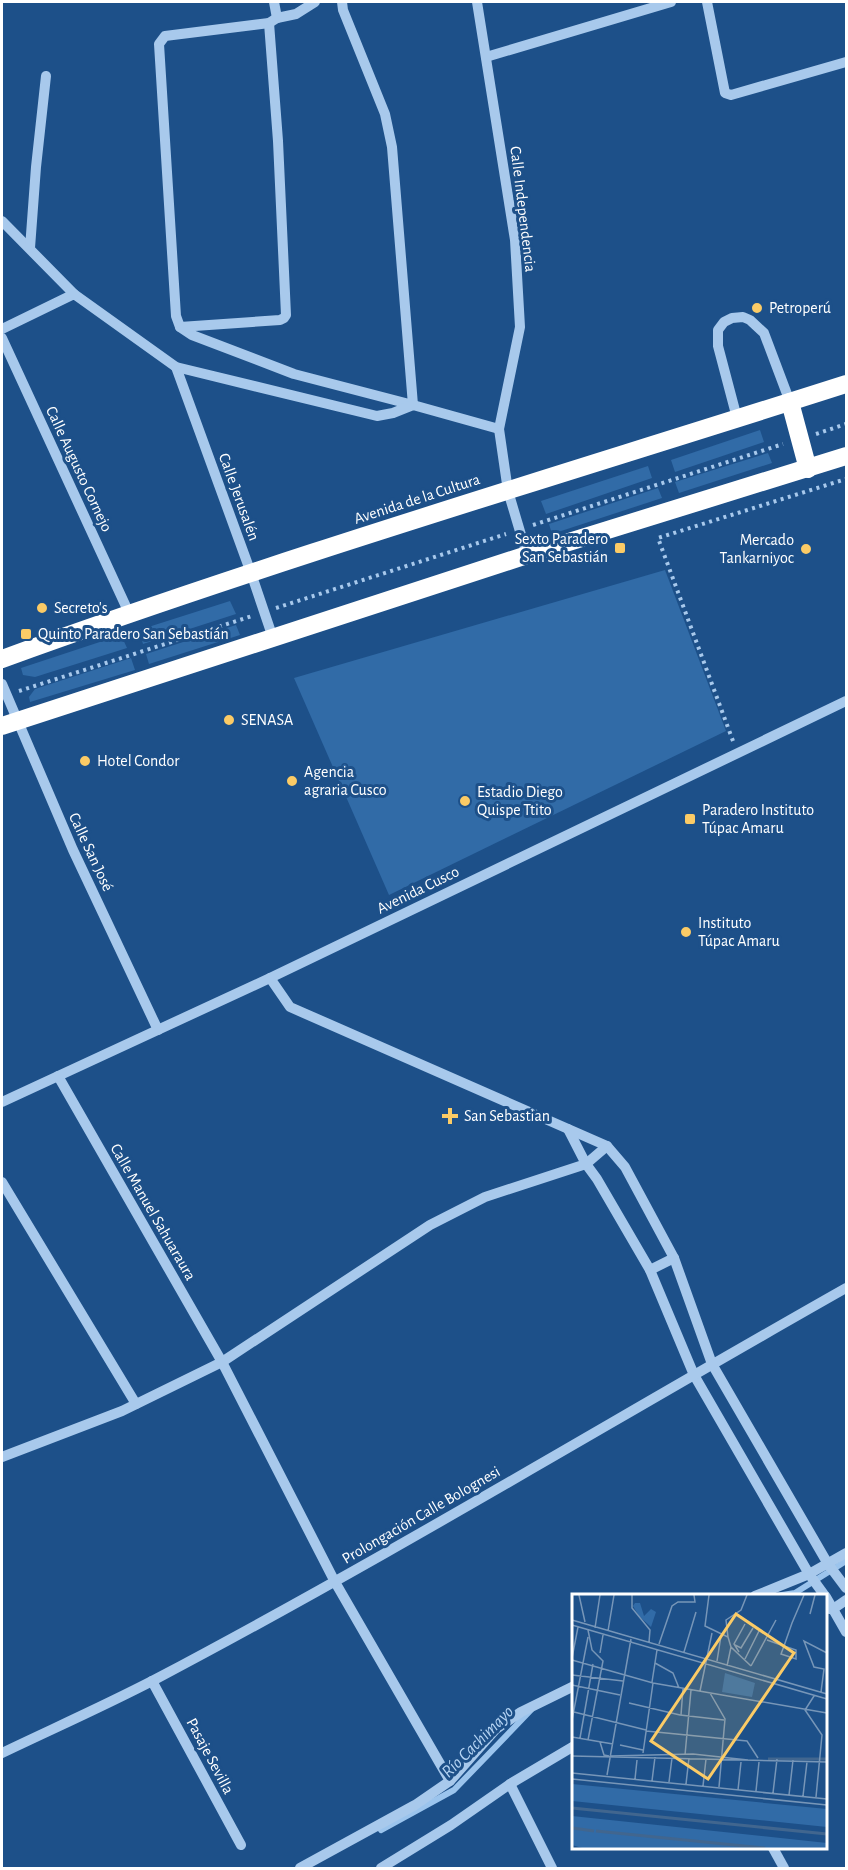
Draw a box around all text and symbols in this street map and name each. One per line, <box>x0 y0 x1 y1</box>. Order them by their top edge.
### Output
street label: Calle Independencia <box>507 145 539 273</box>
place label: Petroperú <box>769 300 831 316</box>
marker: Petroperú <box>750 301 764 315</box>
street label: Calle Augusto Cornejo <box>42 404 115 535</box>
street label: Calle Jerusalén <box>216 451 262 543</box>
street label: Avenida de la Cultura <box>352 471 482 527</box>
place label: Sexto Paradero San Sebastián <box>515 531 608 565</box>
place label: Mercado Tankarniyoc <box>720 532 794 567</box>
marker: Sexto Paradero San Sebastián <box>613 541 627 555</box>
marker: Mercado Tankarniyoc <box>799 542 813 556</box>
place label: Secreto's <box>54 600 108 616</box>
marker: Secreto's <box>35 601 49 615</box>
place label: Quinto Paradero San Sebastián <box>38 626 229 643</box>
marker: Quinto Paradero San Sebastián <box>19 627 33 641</box>
place label: SENASA <box>241 712 293 728</box>
marker: SENASA <box>222 713 236 727</box>
place label: Hotel Condor <box>97 753 180 769</box>
marker: Hotel Condor <box>78 754 92 768</box>
place label: Agencia agraria Cusco <box>304 764 387 798</box>
marker: Agencia agraria Cusco <box>285 774 299 788</box>
place label: Estadio Diego Quispe Ttito <box>477 784 563 819</box>
marker: Estadio Diego Quispe Ttito <box>458 794 472 808</box>
place label: Paradero Instituto Túpac Amaru <box>702 802 814 836</box>
street label: Calle San José <box>66 810 116 894</box>
marker: Paradero Instituto Túpac Amaru <box>683 812 697 826</box>
street label: Avenida Cusco <box>374 863 462 917</box>
place label: Instituto Túpac Amaru <box>698 915 780 949</box>
marker: Instituto Túpac Amaru <box>679 925 693 939</box>
marker: San Sebastian <box>441 1107 459 1125</box>
place label: San Sebastian <box>464 1108 550 1124</box>
street label: Calle Manuel Sahuaraura <box>107 1141 199 1283</box>
street label: Prolongación Calle Bolognesi <box>339 1463 503 1567</box>
inset map <box>572 1594 827 1849</box>
water label: Río Cachimayo <box>439 1703 517 1781</box>
street label: Pasaje Sevilla <box>182 1715 237 1797</box>

